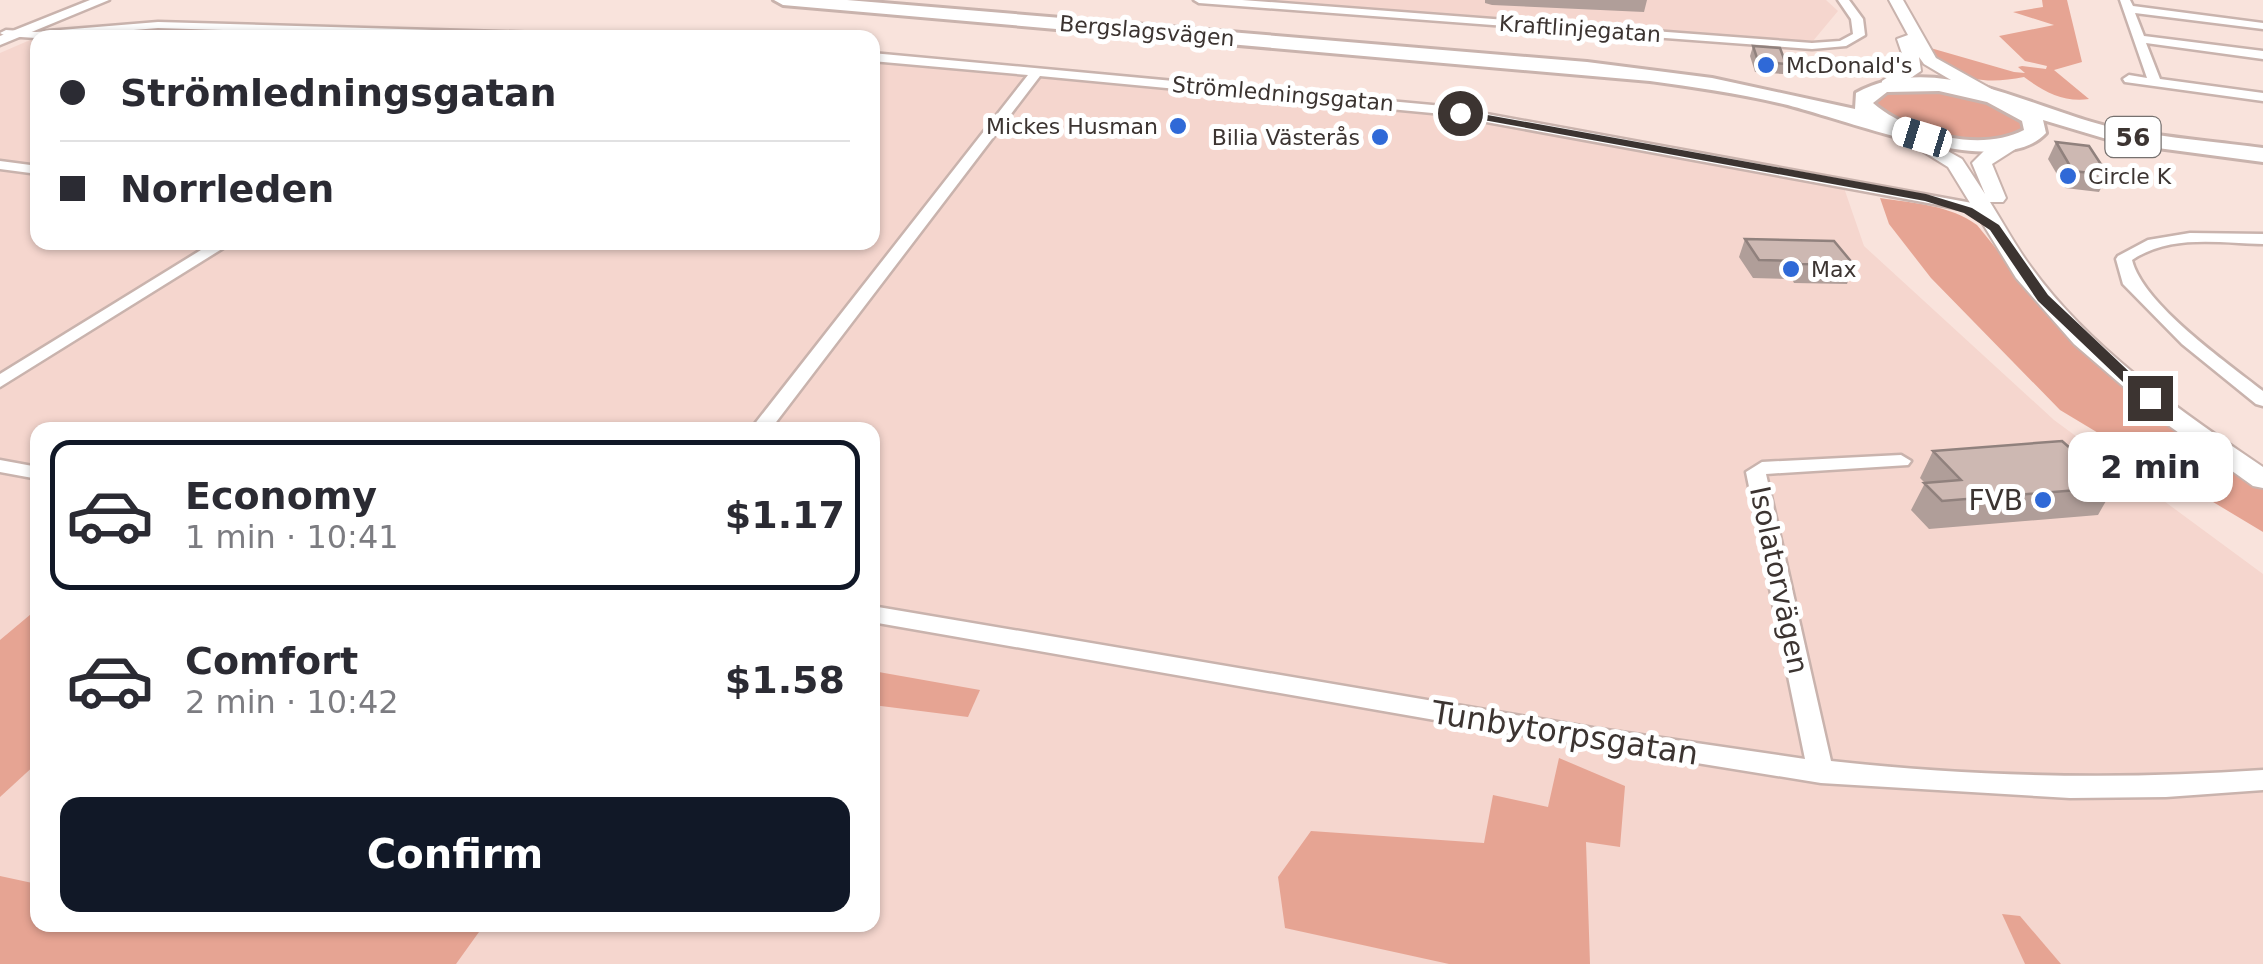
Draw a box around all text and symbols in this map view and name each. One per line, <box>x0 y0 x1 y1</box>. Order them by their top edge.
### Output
street label: Bergslagsvägen <box>1058 11 1236 51</box>
street label: Kraftlinjegatan <box>1498 11 1662 47</box>
place label: McDonald's <box>1786 53 1913 78</box>
marker: McDonald's <box>1755 54 1777 76</box>
text: Strömledningsgatan <box>120 71 557 115</box>
street label: Strömledningsgatan <box>1171 72 1395 116</box>
route start <box>1438 91 1483 136</box>
place label: Mickes Husman <box>986 114 1158 139</box>
car <box>1889 114 1955 160</box>
marker: Mickes Husman <box>1167 115 1189 137</box>
road number: 56 <box>2106 117 2160 157</box>
place label: Bilia Västerås <box>1212 125 1360 150</box>
marker: Bilia Västerås <box>1369 126 1391 148</box>
place label: Circle K <box>2088 164 2172 189</box>
marker: Circle K <box>2057 165 2079 187</box>
text: Norrleden <box>120 167 334 211</box>
place label: Max <box>1811 257 1856 282</box>
marker: Max <box>1780 258 1802 280</box>
route end <box>2128 376 2173 421</box>
callout: 2 min <box>2068 433 2232 503</box>
text: 2 min <box>2100 448 2201 486</box>
icon: car <box>65 470 155 560</box>
text: Economy <box>185 474 377 518</box>
street label: Isolatorvägen <box>1743 483 1815 677</box>
place label: FVB <box>1969 484 2023 517</box>
marker: FVB <box>2032 489 2054 511</box>
text: $1.17 <box>725 493 845 537</box>
text: 1 min · 10:41 <box>185 518 399 556</box>
icon: car <box>65 635 155 725</box>
text: Comfort <box>185 639 358 683</box>
text: $1.58 <box>725 658 845 702</box>
text: 2 min · 10:42 <box>185 683 399 721</box>
street label: Tunbytorpsgatan <box>1428 693 1701 773</box>
button: Confirm <box>60 797 850 912</box>

